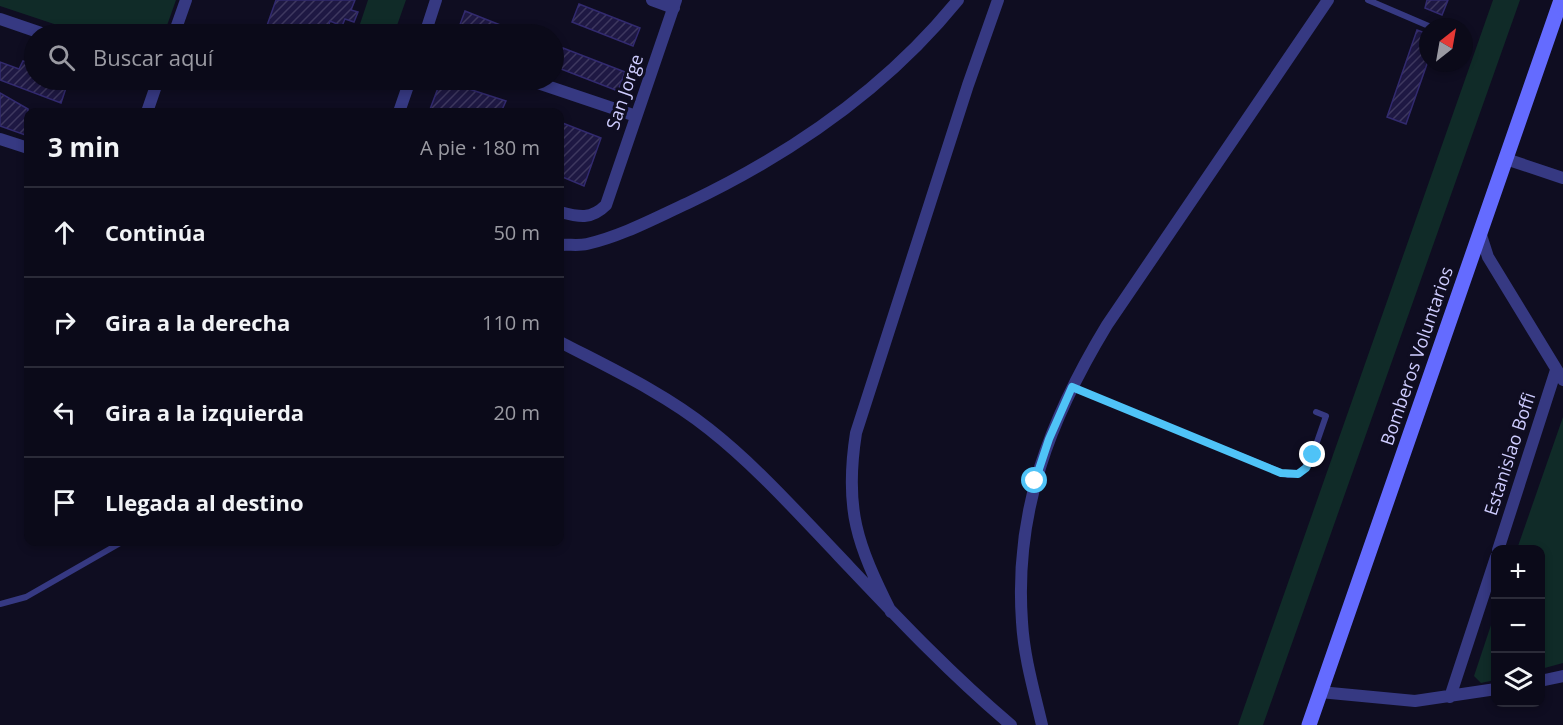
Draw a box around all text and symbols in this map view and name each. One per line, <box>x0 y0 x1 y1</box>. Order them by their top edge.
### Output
north arrow <box>1419 18 1473 72</box>
search box <box>24 24 564 90</box>
icon: search <box>45 41 78 74</box>
text: Buscar aquí <box>93 42 213 72</box>
street label: San Jorge <box>600 51 648 133</box>
text: 3 min <box>48 129 120 165</box>
text: A pie · 180 m <box>420 134 540 161</box>
icon: ahead <box>48 216 81 249</box>
text: Continúa <box>105 217 206 247</box>
text: 50 m <box>493 219 540 246</box>
street label: Bomberos Voluntarios <box>1374 263 1458 448</box>
icon: right <box>48 306 81 339</box>
text: Gira a la derecha <box>105 307 290 337</box>
text: 110 m <box>482 309 540 336</box>
street label: Estanislao Boffi <box>1478 389 1540 518</box>
icon: left <box>48 396 81 429</box>
text: Gira a la izquierda <box>105 397 304 427</box>
text: 20 m <box>493 399 540 426</box>
route end <box>1299 441 1325 467</box>
route start <box>1021 467 1047 493</box>
icon: arrive <box>48 486 81 519</box>
text: Llegada al destino <box>105 487 304 517</box>
map controls <box>1491 545 1545 707</box>
button: + <box>1491 545 1545 599</box>
button: − <box>1491 599 1545 653</box>
button: layers <box>1491 653 1545 707</box>

